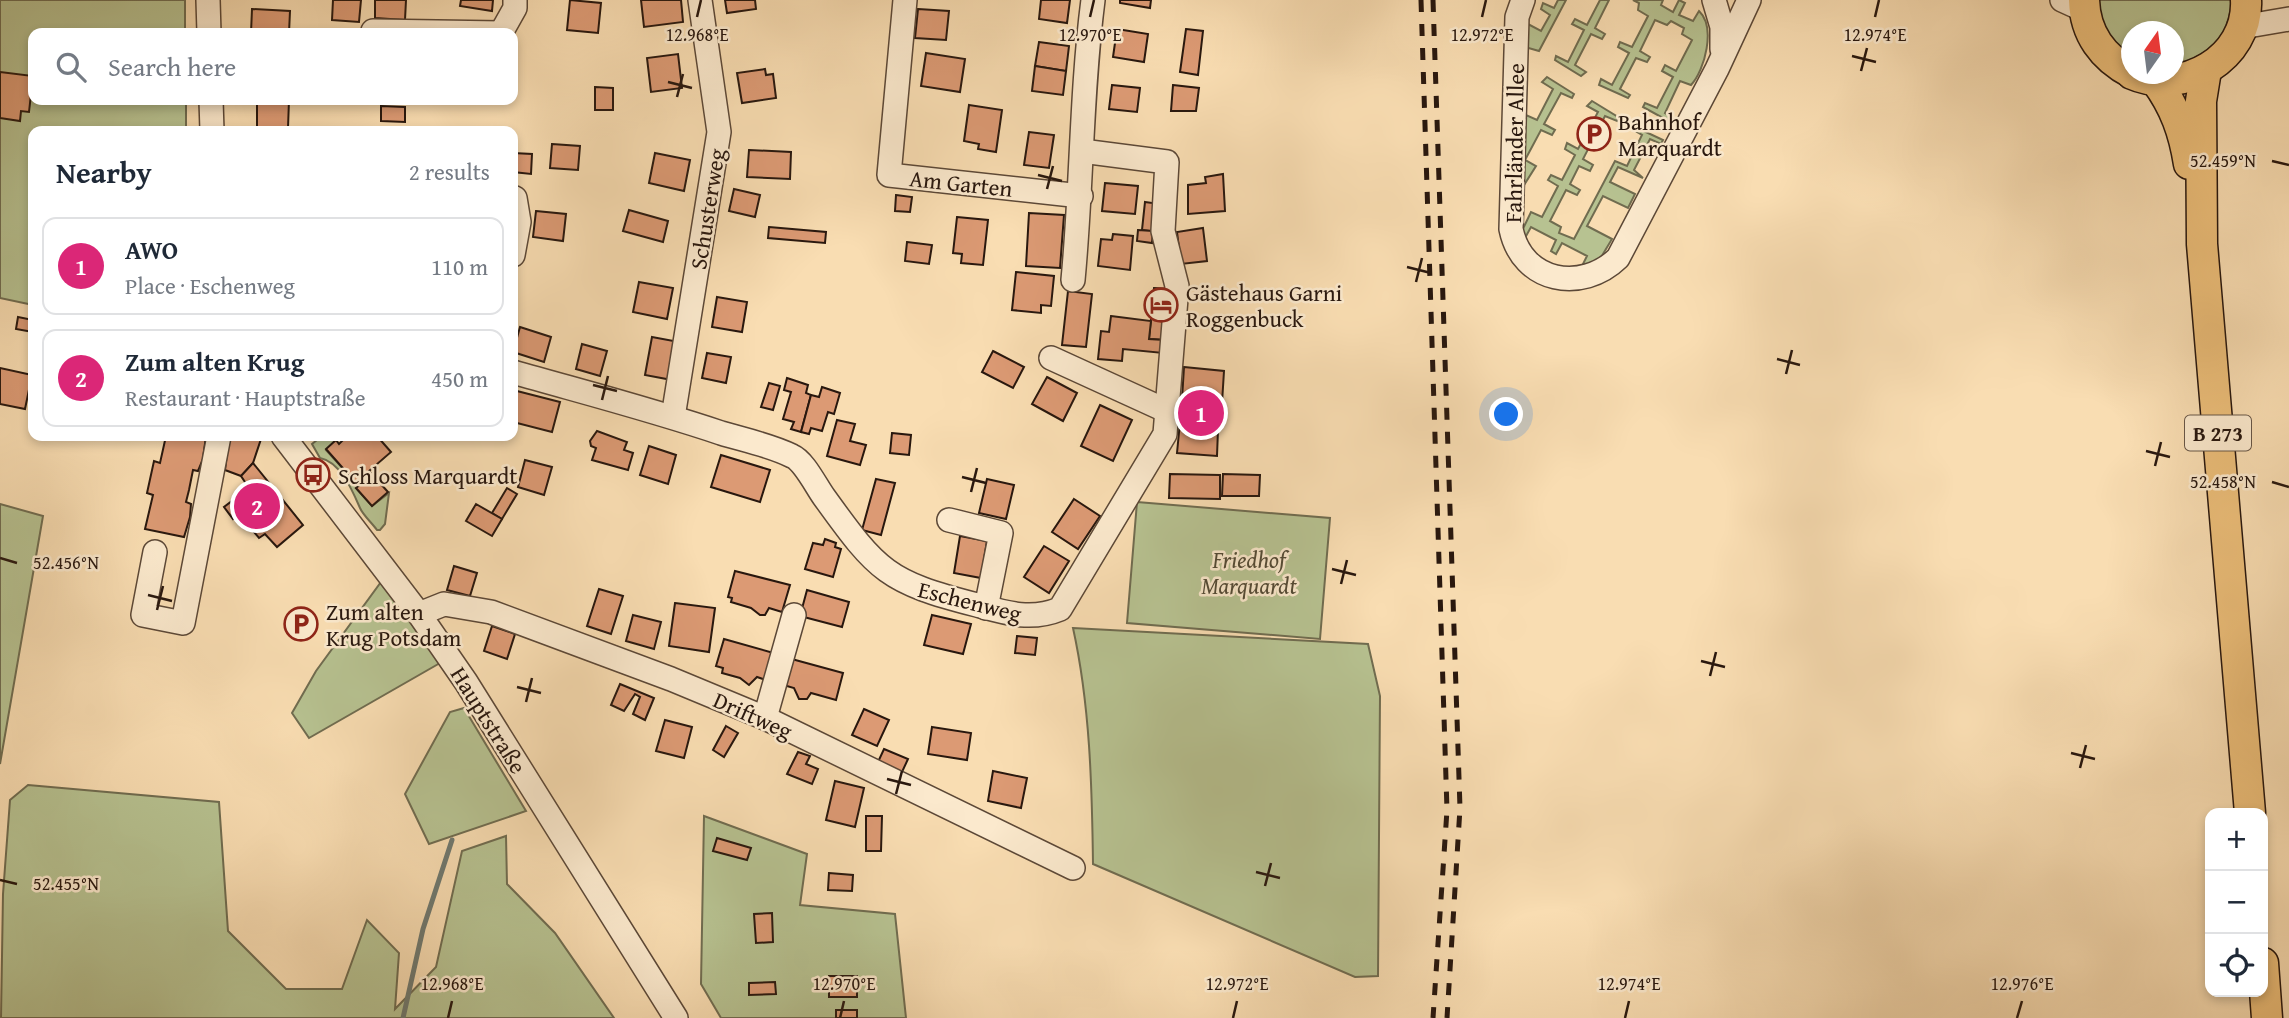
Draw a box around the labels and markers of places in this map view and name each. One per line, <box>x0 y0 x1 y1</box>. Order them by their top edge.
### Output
place label: Bahnhof Marquardt <box>1618 105 1722 164</box>
parking icon: Bahnhof Marquardt <box>1575 115 1613 153</box>
place label: Gästehaus Garni Roggenbuck <box>1186 276 1342 335</box>
hotel icon: Gästehaus Garni Roggenbuck <box>1142 286 1180 324</box>
pin: 1 <box>1178 387 1224 439</box>
bus stop icon: Schloss Marquardt <box>294 456 332 494</box>
place label: Schloss Marquardt <box>338 459 517 492</box>
pin: 2 <box>234 480 280 532</box>
place label: Zum alten Krug Potsdam <box>326 595 462 654</box>
parking icon: Zum alten Krug Potsdam <box>282 605 320 643</box>

